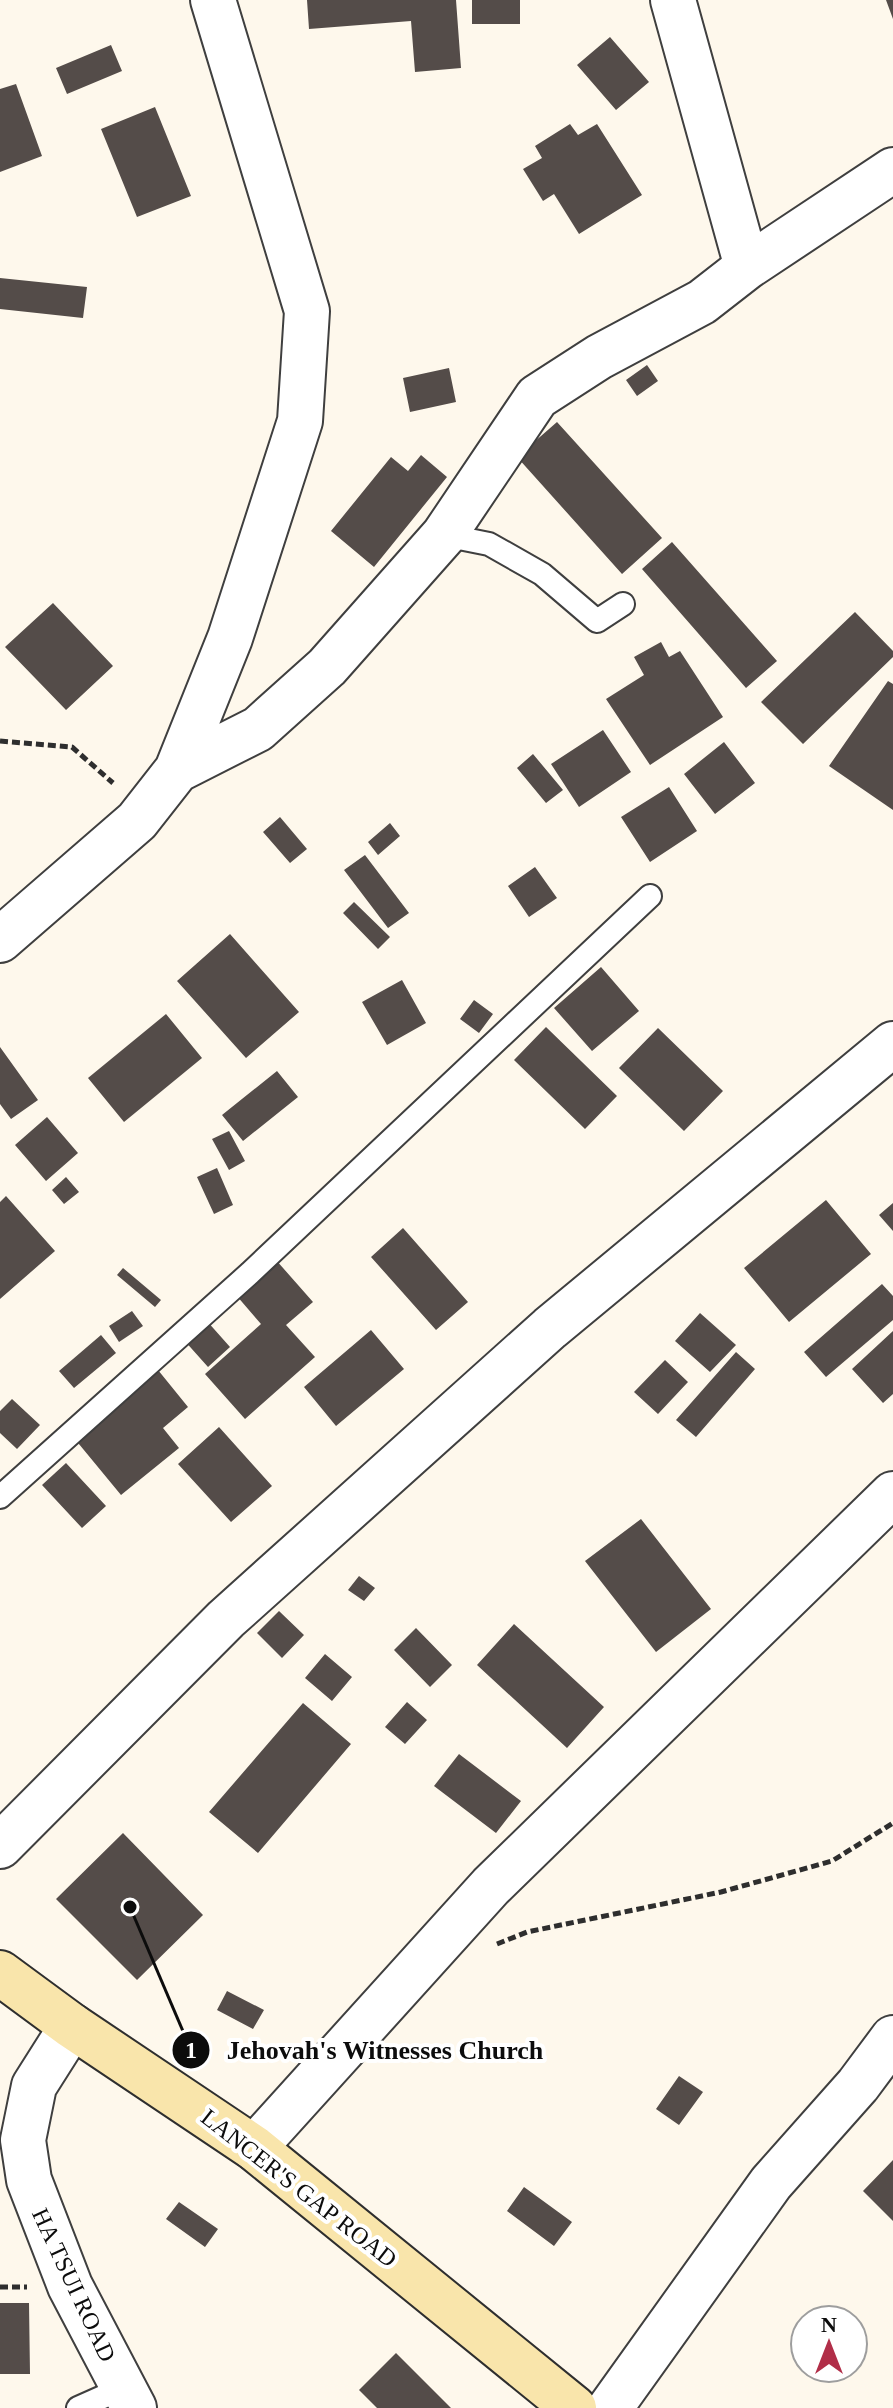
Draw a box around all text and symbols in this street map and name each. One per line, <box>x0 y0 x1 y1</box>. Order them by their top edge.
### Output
callout: Jehovah's Witnesses Church <box>171 2025 560 2075</box>
text: Jehovah's Witnesses Church <box>227 2036 544 2065</box>
text: 1 <box>185 2037 197 2063</box>
street label: LANCER'S GAP ROAD <box>196 2104 402 2272</box>
street label: HA TSUI ROAD <box>27 2204 121 2366</box>
north arrow <box>789 2304 869 2384</box>
text: N <box>821 2312 837 2337</box>

